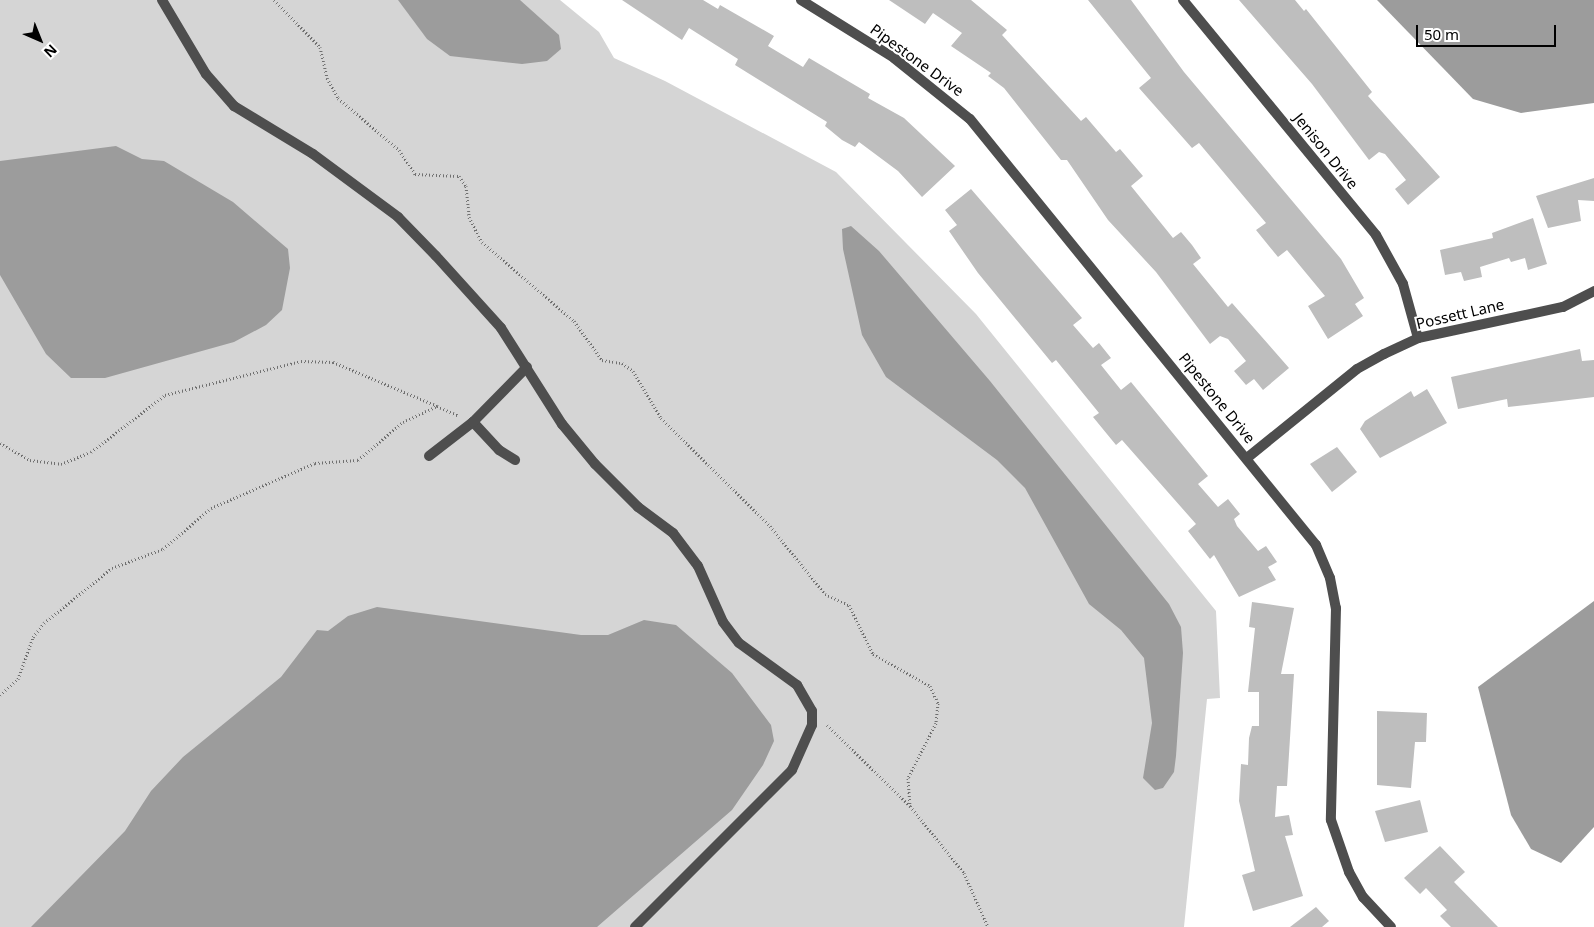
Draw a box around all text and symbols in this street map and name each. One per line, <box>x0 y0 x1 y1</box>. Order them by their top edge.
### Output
north arrow <box>15 15 65 65</box>
scale bar <box>1419 15 1559 47</box>
street label: Pipestone Drive <box>867 20 967 100</box>
text: 50 m <box>1424 24 1459 44</box>
text: N <box>40 40 61 62</box>
street label: Jenison Drive <box>1290 110 1362 192</box>
street label: Possett Lane <box>1414 295 1506 333</box>
street label: Pipestone Drive <box>1175 349 1259 447</box>

